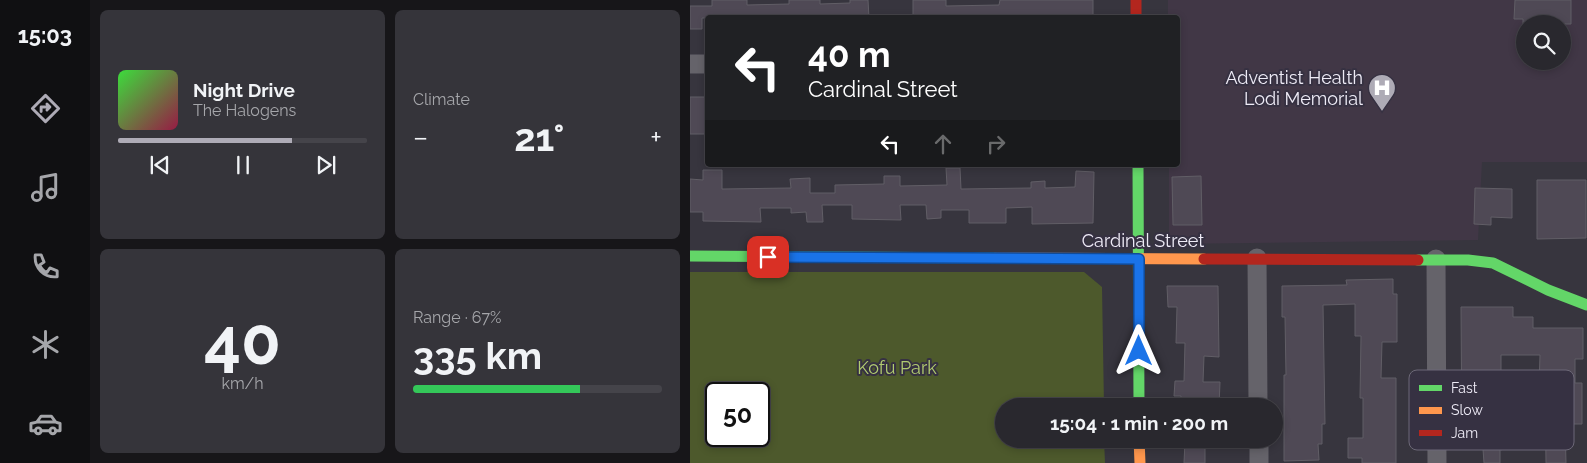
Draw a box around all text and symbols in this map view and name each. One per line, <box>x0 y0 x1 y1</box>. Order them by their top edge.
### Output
map controls <box>1516 15 1571 70</box>
button: search <box>1516 15 1571 70</box>
text: 15:03 <box>18 22 72 48</box>
text: 40 m <box>808 34 890 75</box>
icon: left <box>725 35 790 100</box>
place label: Adventist Health Lodi Memorial <box>1225 67 1363 109</box>
hospital icon: Adventist Health Lodi Memorial <box>1367 73 1397 112</box>
text: Cardinal Street <box>808 76 958 102</box>
text: Night Drive <box>193 79 295 101</box>
text: Climate <box>413 90 470 109</box>
icon: directions <box>28 91 63 126</box>
text: The Halogens <box>193 101 296 120</box>
text: 21° <box>514 115 564 160</box>
text: − <box>413 121 428 154</box>
text: + <box>650 121 662 154</box>
icon: left <box>876 130 904 158</box>
icon: ahead <box>929 130 957 158</box>
icon: right <box>982 130 1010 158</box>
icon: previous <box>146 151 174 179</box>
icon: pause <box>229 151 257 179</box>
icon: next <box>312 151 340 179</box>
icon: music <box>28 170 63 205</box>
street label: Cardinal Street <box>1082 230 1204 251</box>
pin <box>747 236 789 278</box>
icon: arrive <box>754 243 782 271</box>
icon: phone <box>28 249 63 284</box>
text: 40 <box>204 303 281 379</box>
text: Range · 67% <box>413 308 501 327</box>
position arrow <box>1112 324 1164 376</box>
icon: climate <box>28 327 63 362</box>
text: 335 km <box>413 333 542 378</box>
park label: Kofu Park <box>857 357 937 378</box>
legend <box>1409 370 1574 450</box>
text: km/h <box>221 374 264 393</box>
text: Fast <box>1451 380 1478 396</box>
speed limit sign: 50 <box>705 382 770 447</box>
text: Slow <box>1451 402 1483 418</box>
icon: car <box>28 406 63 441</box>
text: 15:04 · 1 min · 200 m <box>1050 412 1228 434</box>
text: Jam <box>1451 425 1478 441</box>

